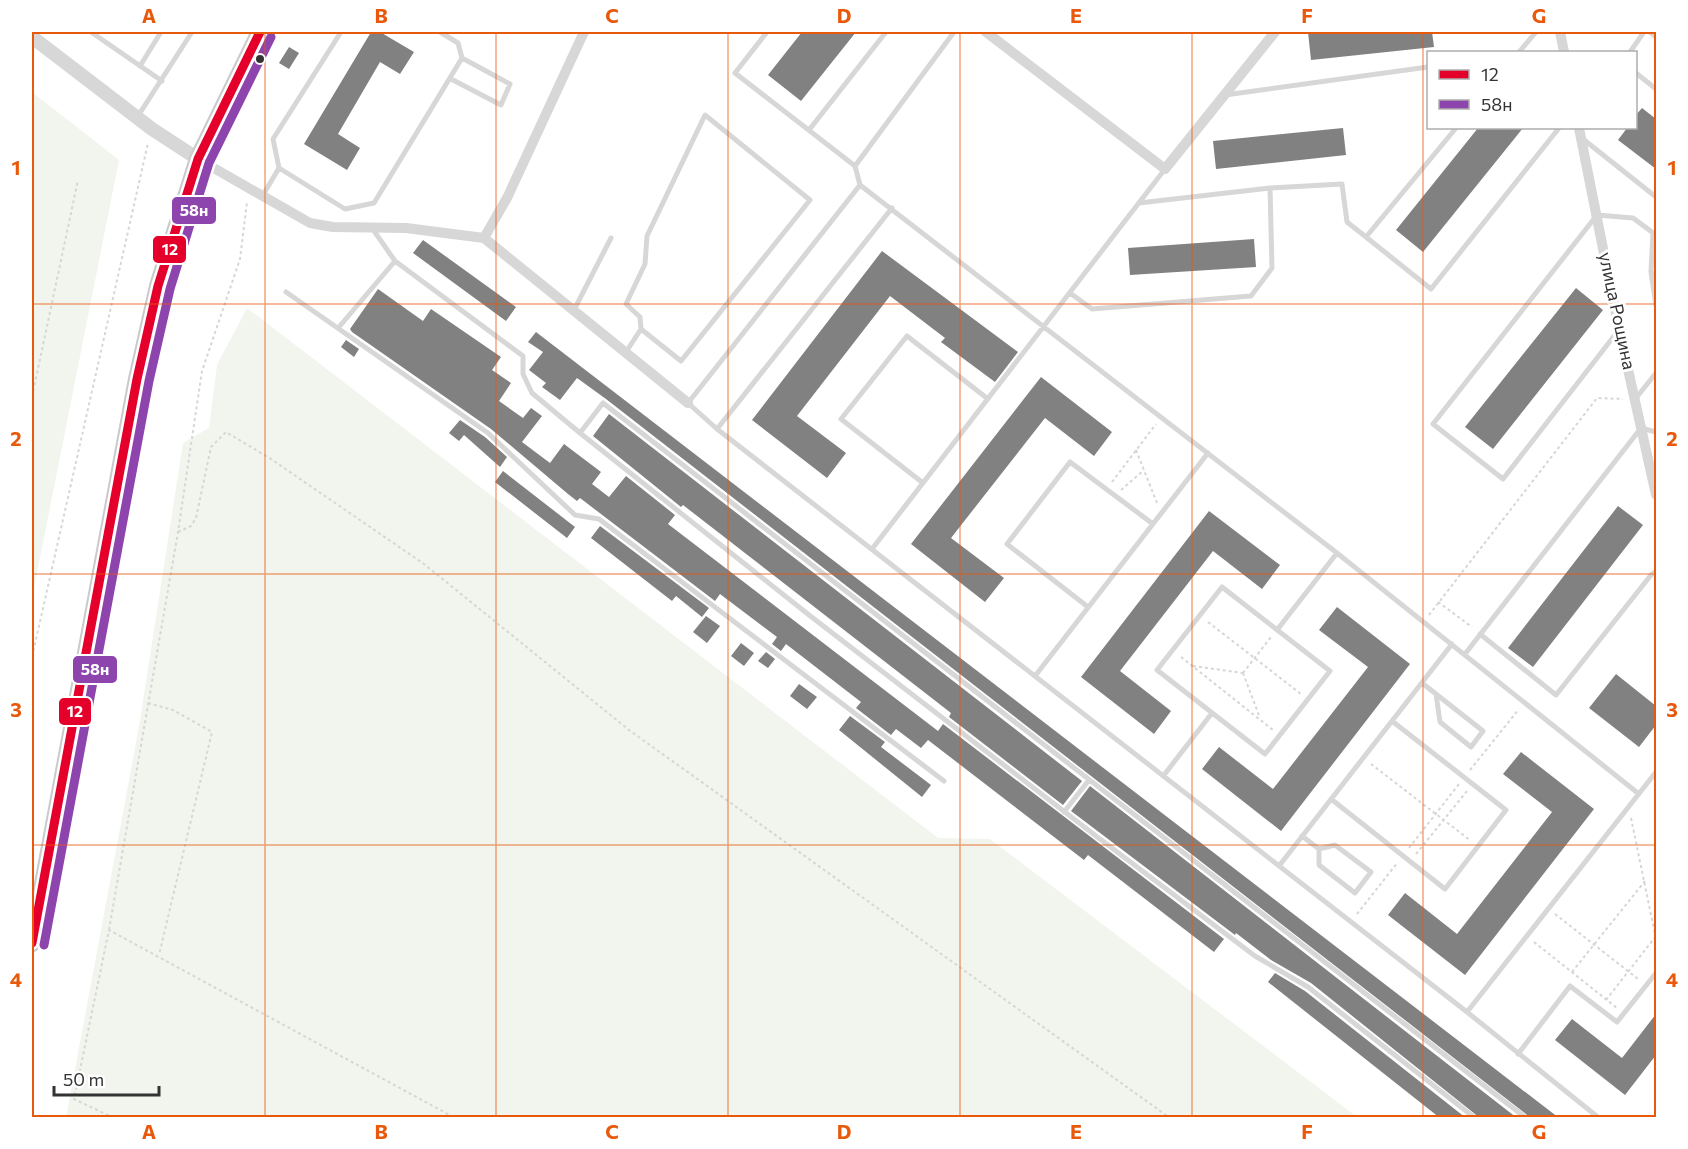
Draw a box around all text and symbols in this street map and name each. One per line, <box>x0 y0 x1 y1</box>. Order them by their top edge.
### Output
text: A <box>142 3 156 27</box>
text: B <box>374 3 388 27</box>
text: C <box>605 3 619 27</box>
text: D <box>837 3 851 27</box>
text: E <box>1070 3 1082 27</box>
text: F <box>1301 3 1313 27</box>
text: G <box>1532 3 1546 27</box>
legend <box>1427 51 1637 129</box>
unlabelled marker <box>254 53 266 65</box>
text: 12 <box>1481 63 1499 85</box>
text: 58н <box>1481 93 1513 115</box>
text: 1 <box>11 155 21 179</box>
text: 1 <box>1667 155 1677 179</box>
line badge: 58н <box>171 196 217 225</box>
text: 58н <box>180 200 208 219</box>
line badge: 12 <box>152 235 187 264</box>
text: 12 <box>162 239 178 258</box>
street label: улица Рощина <box>1595 250 1641 372</box>
text: 2 <box>10 426 22 450</box>
text: 2 <box>1666 426 1678 450</box>
line badge: 58н <box>72 655 118 684</box>
text: 58н <box>81 659 109 678</box>
text: 3 <box>10 697 22 721</box>
line badge: 12 <box>58 697 92 726</box>
text: 3 <box>1666 697 1678 721</box>
text: 12 <box>67 701 83 720</box>
text: 4 <box>10 967 22 991</box>
text: 4 <box>1666 967 1678 991</box>
scale bar <box>54 1059 159 1097</box>
text: 50 m <box>63 1068 104 1090</box>
text: A <box>142 1119 156 1143</box>
text: B <box>374 1119 388 1143</box>
text: C <box>605 1119 619 1143</box>
text: D <box>837 1119 851 1143</box>
text: E <box>1070 1119 1082 1143</box>
text: F <box>1301 1119 1313 1143</box>
text: G <box>1532 1119 1546 1143</box>

